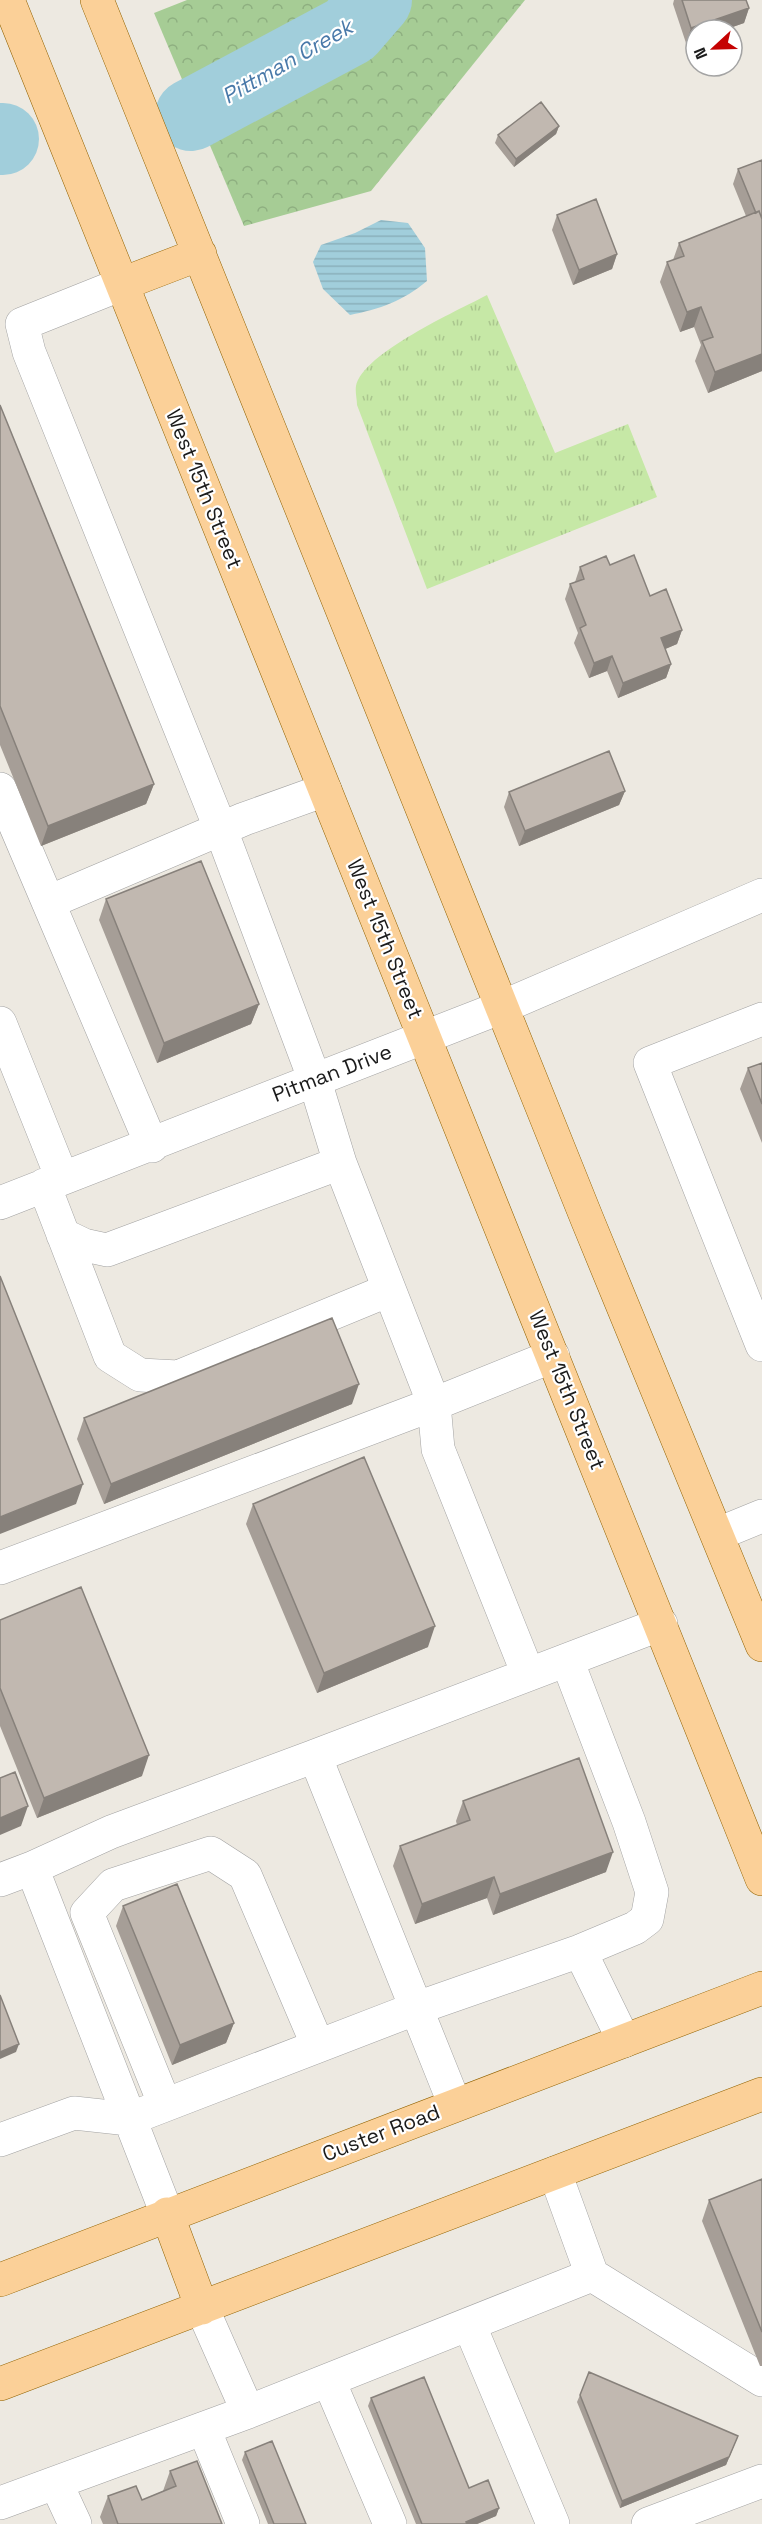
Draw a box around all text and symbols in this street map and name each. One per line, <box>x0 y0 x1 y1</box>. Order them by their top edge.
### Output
water label: Pittman Creek <box>217 11 359 110</box>
north arrow <box>684 18 744 78</box>
text: N <box>689 45 712 62</box>
street label: West 15th Street <box>160 405 249 573</box>
street label: West 15th Street <box>341 855 430 1023</box>
street label: Pitman Drive <box>268 1037 396 1108</box>
street label: West 15th Street <box>523 1306 612 1474</box>
street label: Custer Road <box>318 2098 443 2167</box>

